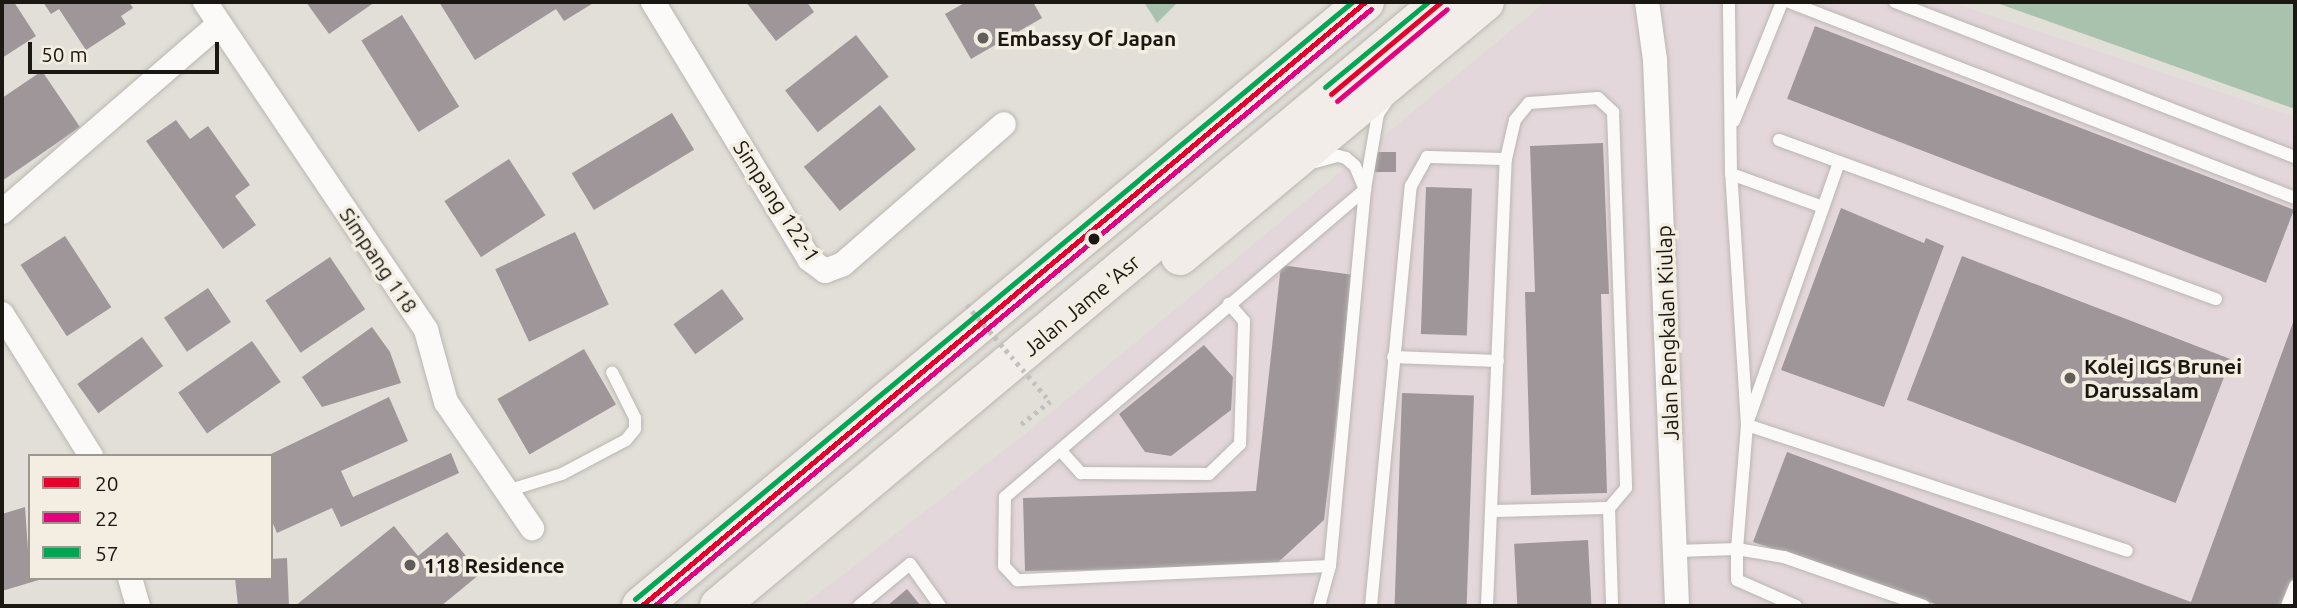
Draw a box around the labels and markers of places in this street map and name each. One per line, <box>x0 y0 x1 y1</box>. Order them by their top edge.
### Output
place label: Embassy Of Japan <box>997 25 1176 51</box>
marker: Embassy Of Japan <box>975 30 991 46</box>
unlabelled marker <box>1087 232 1101 246</box>
place label: Kolej IGS Brunei Darussalam <box>2084 353 2242 403</box>
marker: Kolej IGS Brunei Darussalam <box>2062 370 2078 386</box>
place label: 118 Residence <box>424 552 565 578</box>
marker: 118 Residence <box>402 557 418 573</box>

